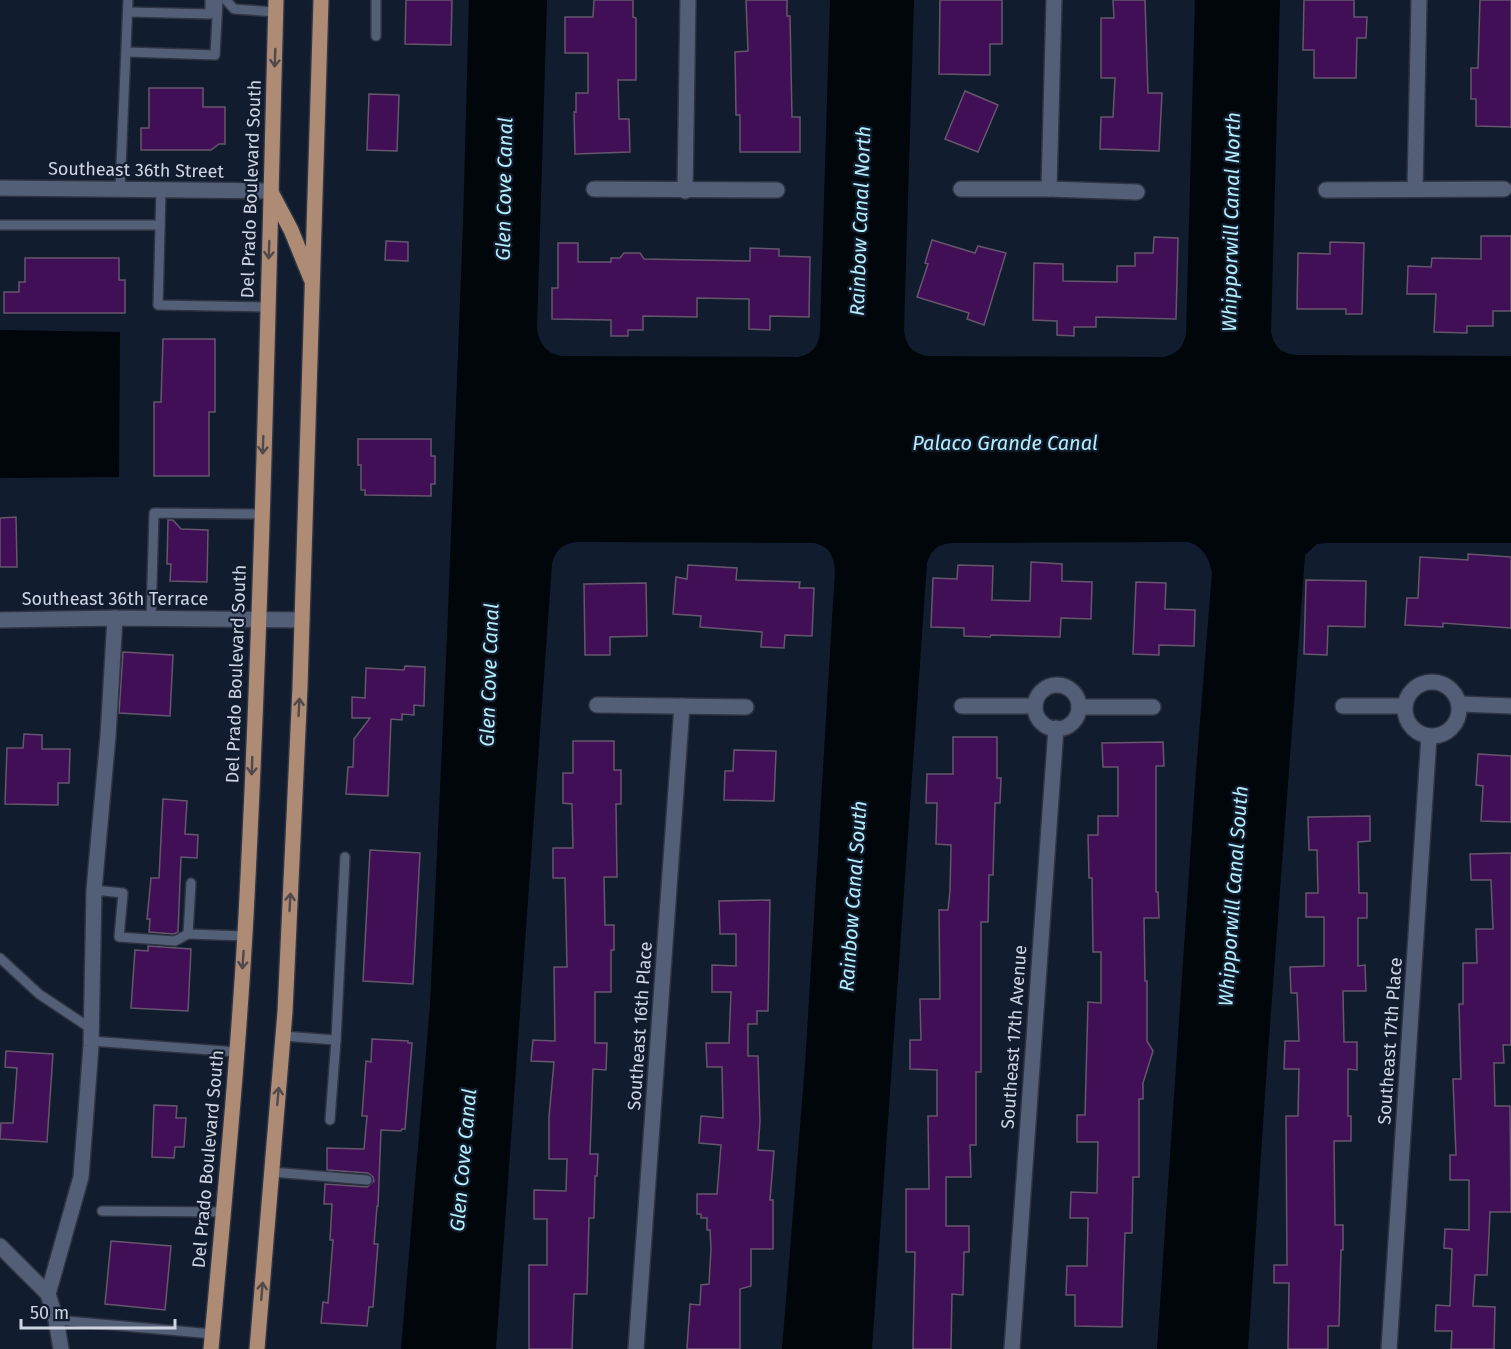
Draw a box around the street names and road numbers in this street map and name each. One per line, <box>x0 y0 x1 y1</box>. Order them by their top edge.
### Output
street label: Del Prado Boulevard South <box>236 79 266 299</box>
street label: Southeast 36th Street <box>48 157 225 183</box>
street label: Del Prado Boulevard South <box>221 564 251 784</box>
street label: Southeast 36th Terrace <box>22 588 208 610</box>
street label: Southeast 16th Place <box>623 941 657 1111</box>
street label: Southeast 17th Avenue <box>997 944 1031 1130</box>
street label: Southeast 17th Place <box>1373 957 1407 1125</box>
street label: Del Prado Boulevard South <box>188 1049 228 1269</box>

